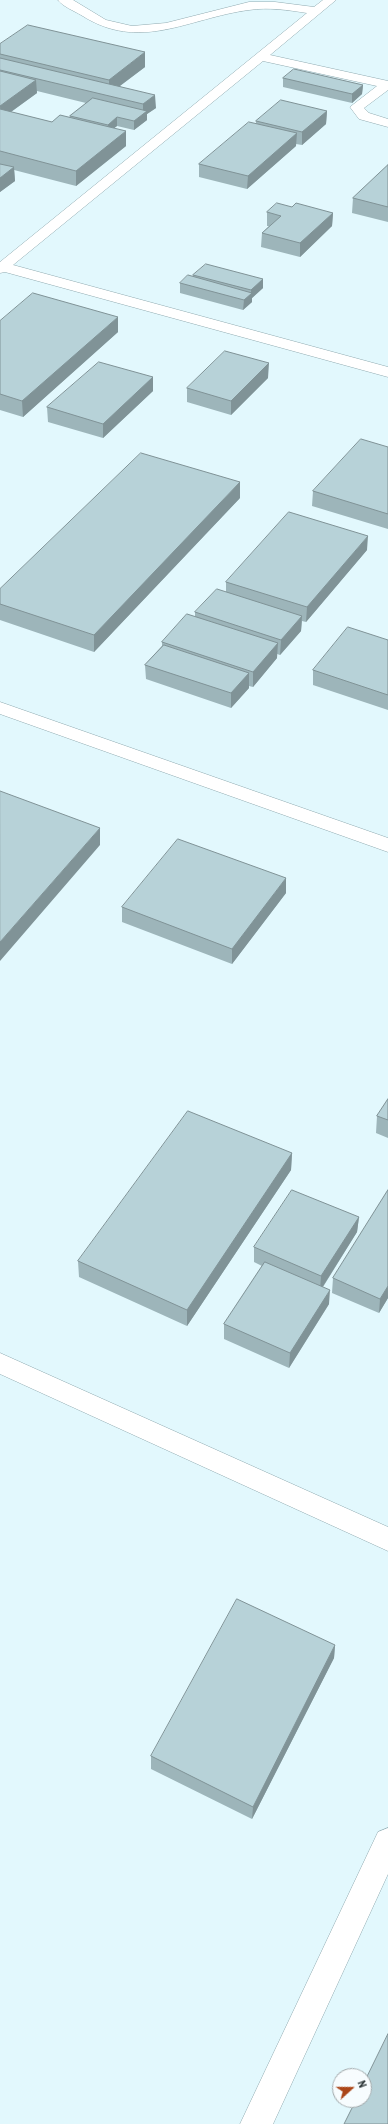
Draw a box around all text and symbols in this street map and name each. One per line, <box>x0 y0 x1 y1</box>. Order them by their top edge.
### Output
north arrow <box>332 2068 372 2108</box>
text: N <box>355 2079 370 2090</box>

